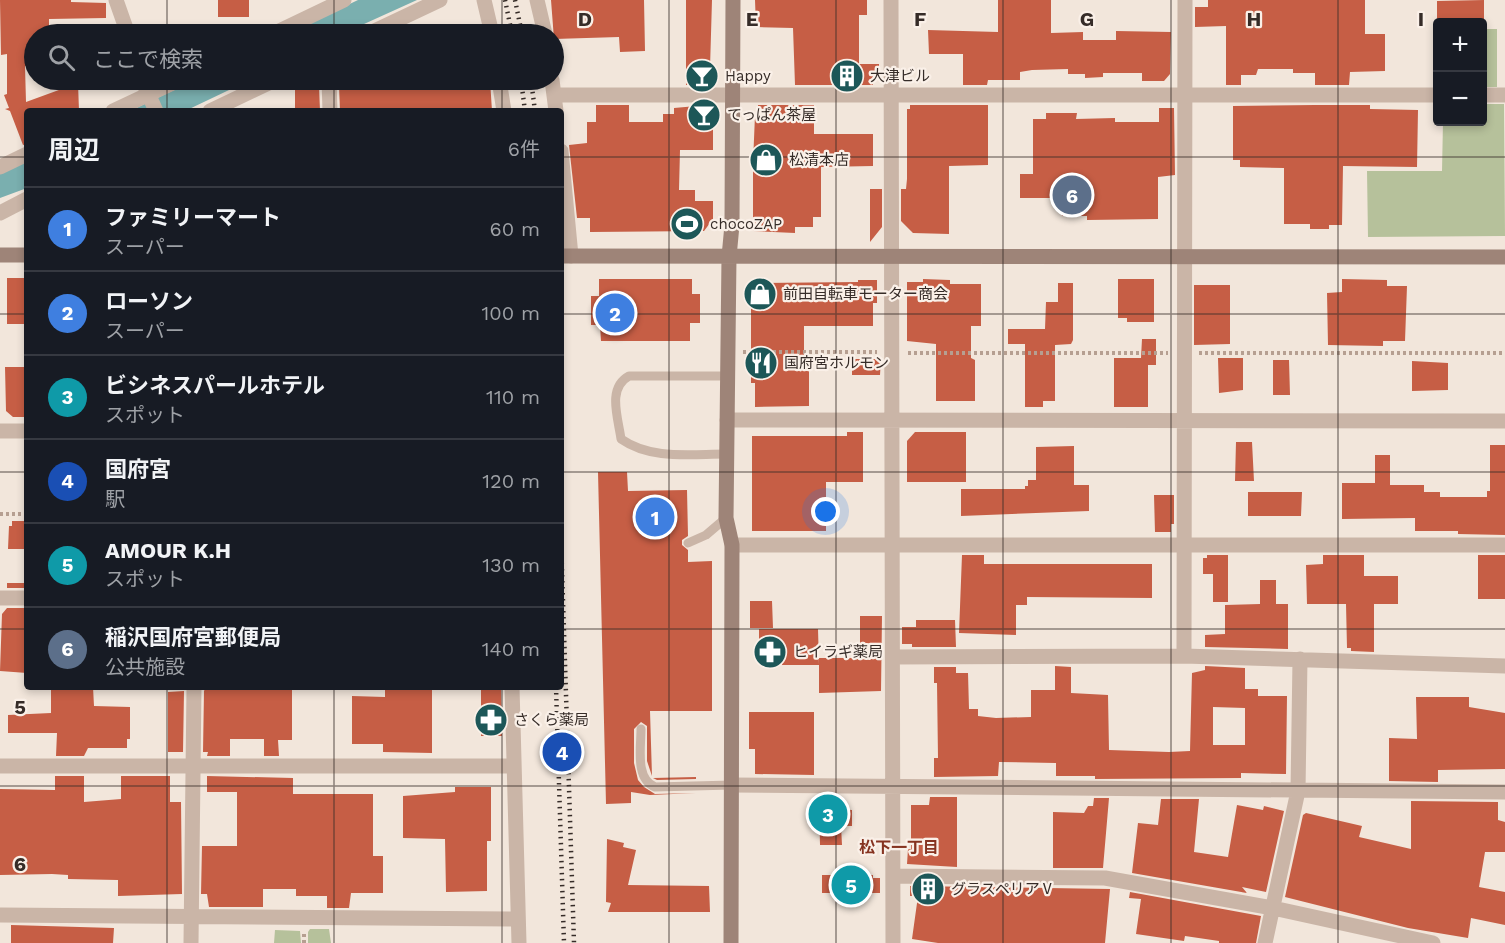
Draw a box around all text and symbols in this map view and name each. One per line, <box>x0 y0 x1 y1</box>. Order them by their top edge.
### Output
text: D <box>578 7 592 31</box>
text: E <box>746 7 758 31</box>
text: F <box>914 7 926 31</box>
text: G <box>1080 7 1094 31</box>
text: H <box>1247 7 1261 31</box>
text: I <box>1418 7 1424 31</box>
map controls <box>1433 18 1487 126</box>
button: + <box>1433 18 1487 72</box>
search box <box>24 24 564 90</box>
icon: search <box>45 41 78 74</box>
text: ここで検索 <box>93 47 203 72</box>
bar icon: Happy <box>684 58 720 94</box>
building icon: 大津ビル <box>829 58 865 94</box>
place label: Happy <box>725 67 771 85</box>
place label: 大津ビル <box>870 67 930 85</box>
button: − <box>1433 72 1487 126</box>
bar icon: てっぱん茶屋 <box>686 97 722 133</box>
place label: てっぱん茶屋 <box>727 106 816 124</box>
text: 周辺 <box>48 135 100 165</box>
text: 6件 <box>508 137 540 161</box>
shop icon: 松清本店 <box>748 142 784 178</box>
place label: 松清本店 <box>789 151 849 169</box>
pin: 6 <box>1052 172 1092 218</box>
text: ファミリーマート <box>105 205 281 230</box>
sports icon: chocoZAP <box>669 206 705 242</box>
place label: chocoZAP <box>710 215 782 233</box>
text: 1 <box>63 217 72 241</box>
text: 60 m <box>490 217 540 241</box>
text: スーパー <box>105 235 185 259</box>
shop icon: 前田自転車モーター商会 <box>742 276 778 312</box>
place label: 前田自転車モーター商会 <box>783 285 948 303</box>
text: ローソン <box>105 289 193 314</box>
pin: 2 <box>596 290 634 336</box>
text: 2 <box>62 301 73 325</box>
text: 100 m <box>481 301 540 325</box>
text: スーパー <box>105 319 185 343</box>
restaurant icon: 国府宮ホルモン <box>743 345 779 381</box>
place label: 国府宮ホルモン <box>784 354 889 372</box>
text: ビシネスパールホテル <box>105 373 325 398</box>
text: 3 <box>62 385 73 409</box>
text: 110 m <box>486 385 540 409</box>
text: スポット <box>105 403 185 427</box>
text: 国府宮 <box>105 457 171 482</box>
text: 4 <box>61 469 74 493</box>
text: 120 m <box>482 469 540 493</box>
text: 駅 <box>105 487 125 511</box>
pin: 1 <box>636 494 674 540</box>
your location <box>811 497 840 526</box>
text: AMOUR K.H <box>105 538 231 563</box>
text: 5 <box>62 553 73 577</box>
text: 130 m <box>482 553 540 577</box>
text: スポット <box>105 567 185 591</box>
text: 稲沢国府宮郵便局 <box>105 625 281 650</box>
pharmacy icon: ヒイラギ薬局 <box>752 634 788 670</box>
text: 6 <box>61 637 74 661</box>
text: 140 m <box>482 637 540 661</box>
place label: ヒイラギ薬局 <box>793 643 883 661</box>
text: 公共施設 <box>105 655 185 679</box>
text: 5 <box>14 695 26 719</box>
pharmacy icon: さくら薬局 <box>473 702 509 738</box>
place label: さくら薬局 <box>514 711 589 729</box>
pin: 4 <box>542 730 582 774</box>
pin: 3 <box>808 792 848 836</box>
district label: 松下一丁目 <box>859 838 939 857</box>
text: 6 <box>14 852 26 876</box>
pin: 5 <box>832 862 870 908</box>
building icon: グラスペリアⅤ <box>910 871 946 907</box>
place label: グラスペリアⅤ <box>951 880 1055 898</box>

